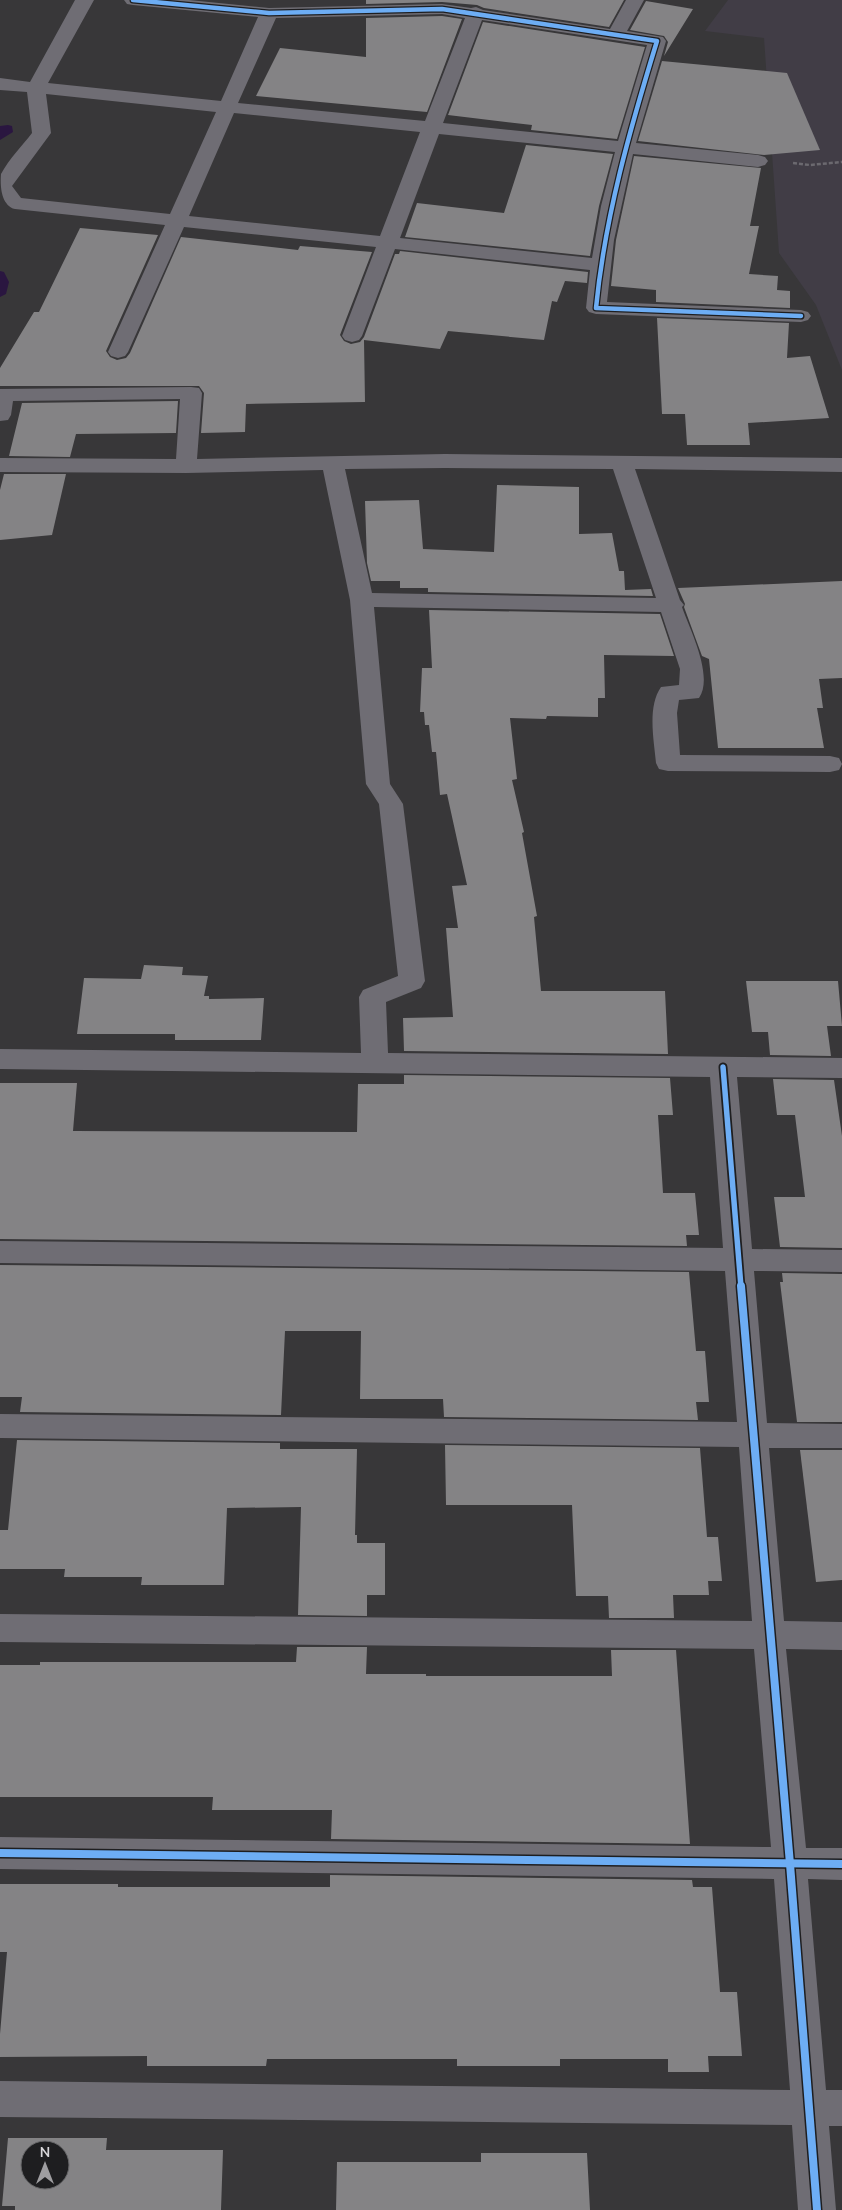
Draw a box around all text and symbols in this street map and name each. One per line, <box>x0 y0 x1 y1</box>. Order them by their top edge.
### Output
north arrow <box>20 2140 70 2190</box>
text: N <box>40 2143 50 2162</box>

